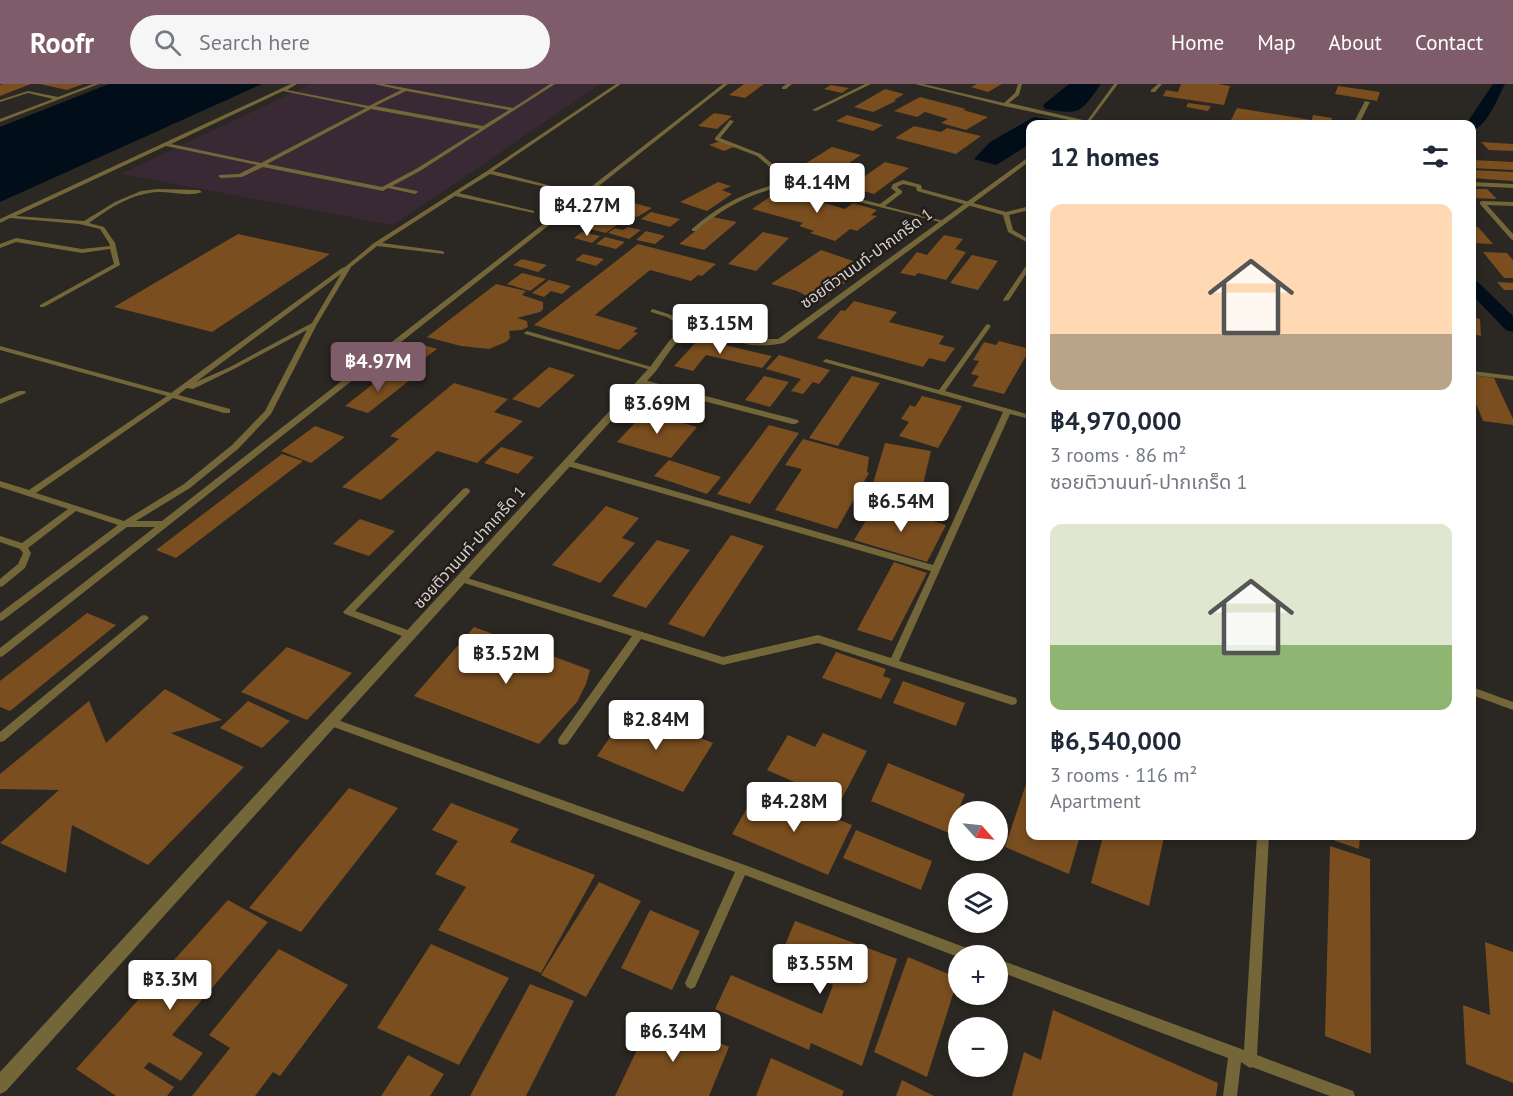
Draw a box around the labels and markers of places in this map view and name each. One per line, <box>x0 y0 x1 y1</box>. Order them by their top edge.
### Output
pin: ฿4.14M <box>768 163 866 214</box>
pin: ฿4.27M <box>538 186 636 237</box>
pin: ฿3.15M <box>671 304 769 355</box>
pin: ฿4.97M <box>329 342 427 393</box>
pin: ฿3.69M <box>608 384 706 435</box>
pin: ฿6.54M <box>852 482 950 533</box>
pin: ฿3.52M <box>457 634 555 685</box>
pin: ฿2.84M <box>607 700 705 751</box>
pin: ฿4.28M <box>745 782 843 833</box>
pin: ฿3.55M <box>771 944 869 995</box>
pin: ฿3.3M <box>128 960 212 1011</box>
pin: ฿6.34M <box>624 1012 722 1063</box>

